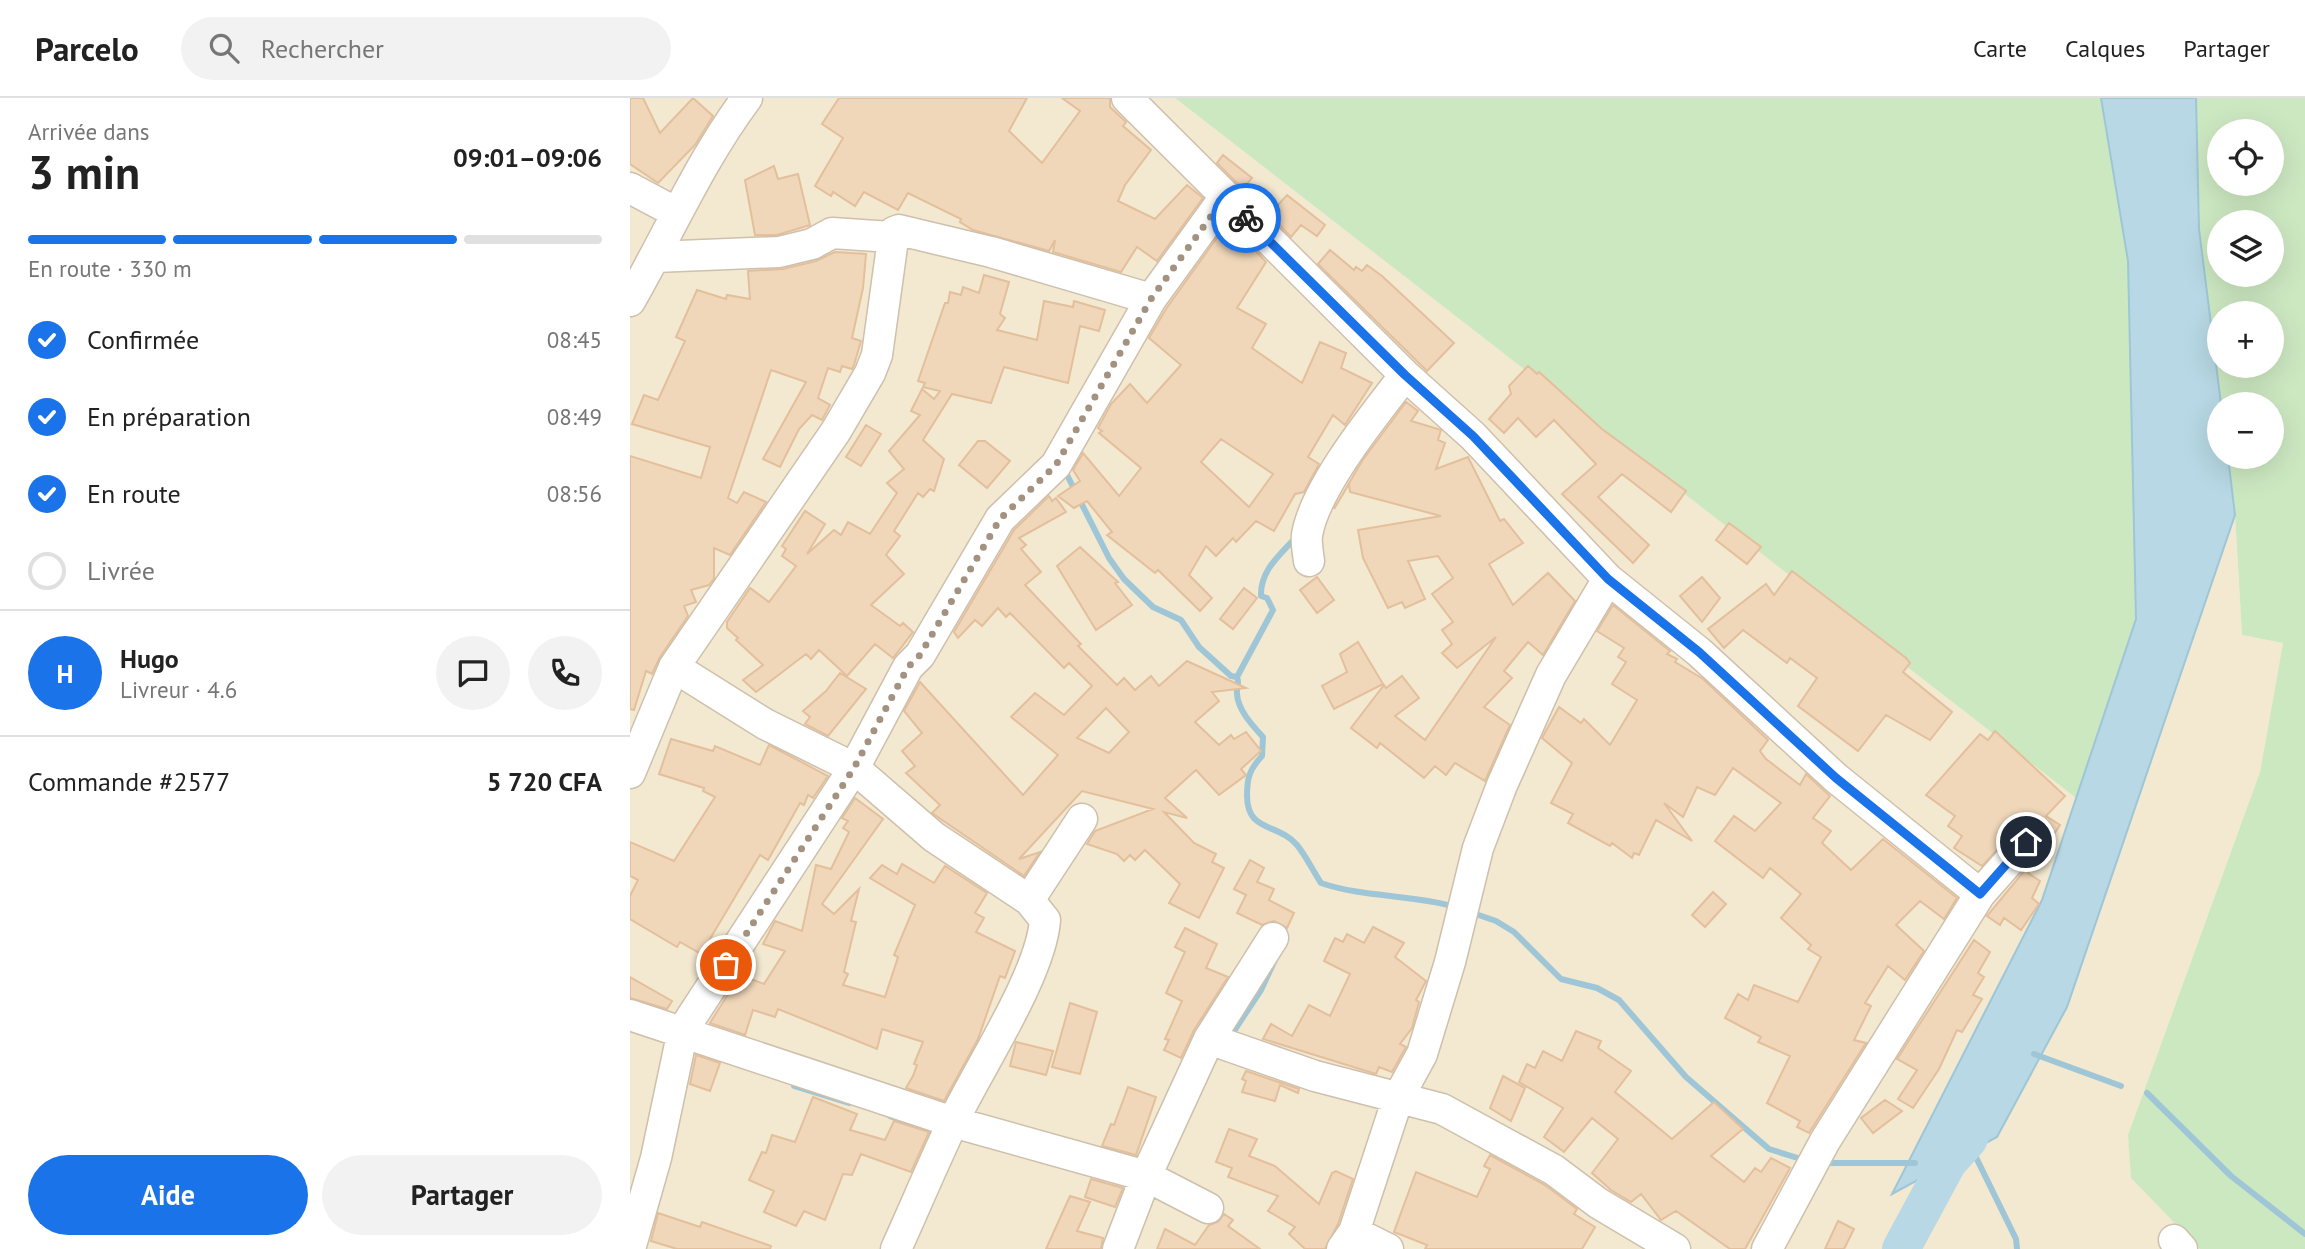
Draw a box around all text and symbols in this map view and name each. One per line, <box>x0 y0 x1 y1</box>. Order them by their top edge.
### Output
search box <box>181 17 671 80</box>
text: Parcelo <box>35 27 139 70</box>
icon: search <box>205 29 243 67</box>
text: Rechercher <box>261 32 384 65</box>
text: Carte <box>1973 33 2027 64</box>
text: Calques <box>2065 33 2145 64</box>
text: Partager <box>2183 33 2270 64</box>
text: Arrivée dans <box>28 117 149 146</box>
map controls <box>2207 119 2284 469</box>
button: locate <box>2207 119 2284 196</box>
text: 09:01–09:06 <box>453 141 602 174</box>
text: 3 min <box>28 142 140 202</box>
courier <box>1211 183 1281 253</box>
icon: bike <box>1227 199 1265 237</box>
button: layers <box>2207 210 2284 287</box>
text: En route · 330 m <box>28 254 192 283</box>
button: + <box>2207 301 2284 378</box>
icon: check <box>28 321 66 359</box>
text: Confirmée <box>87 323 199 356</box>
text: 08:45 <box>547 325 602 354</box>
button: − <box>2207 392 2284 469</box>
icon: check <box>28 398 66 436</box>
text: En préparation <box>87 400 251 433</box>
text: 08:49 <box>547 402 602 431</box>
icon: check <box>28 475 66 513</box>
text: En route <box>87 477 181 510</box>
text: 08:56 <box>547 479 602 508</box>
text: Livrée <box>87 554 155 587</box>
button: chat <box>436 636 510 710</box>
button: phone <box>528 636 602 710</box>
text: Hugo <box>120 642 179 675</box>
text: H <box>57 657 73 690</box>
text: Livreur · 4.6 <box>120 675 237 704</box>
text: Commande #2577 <box>28 765 230 798</box>
text: 5 720 CFA <box>487 765 602 798</box>
pin <box>1996 812 2056 872</box>
icon: home <box>2007 823 2045 861</box>
pin <box>696 935 756 995</box>
icon: bag <box>707 946 745 984</box>
button: Aide <box>28 1155 308 1235</box>
button: Partager <box>322 1155 602 1235</box>

